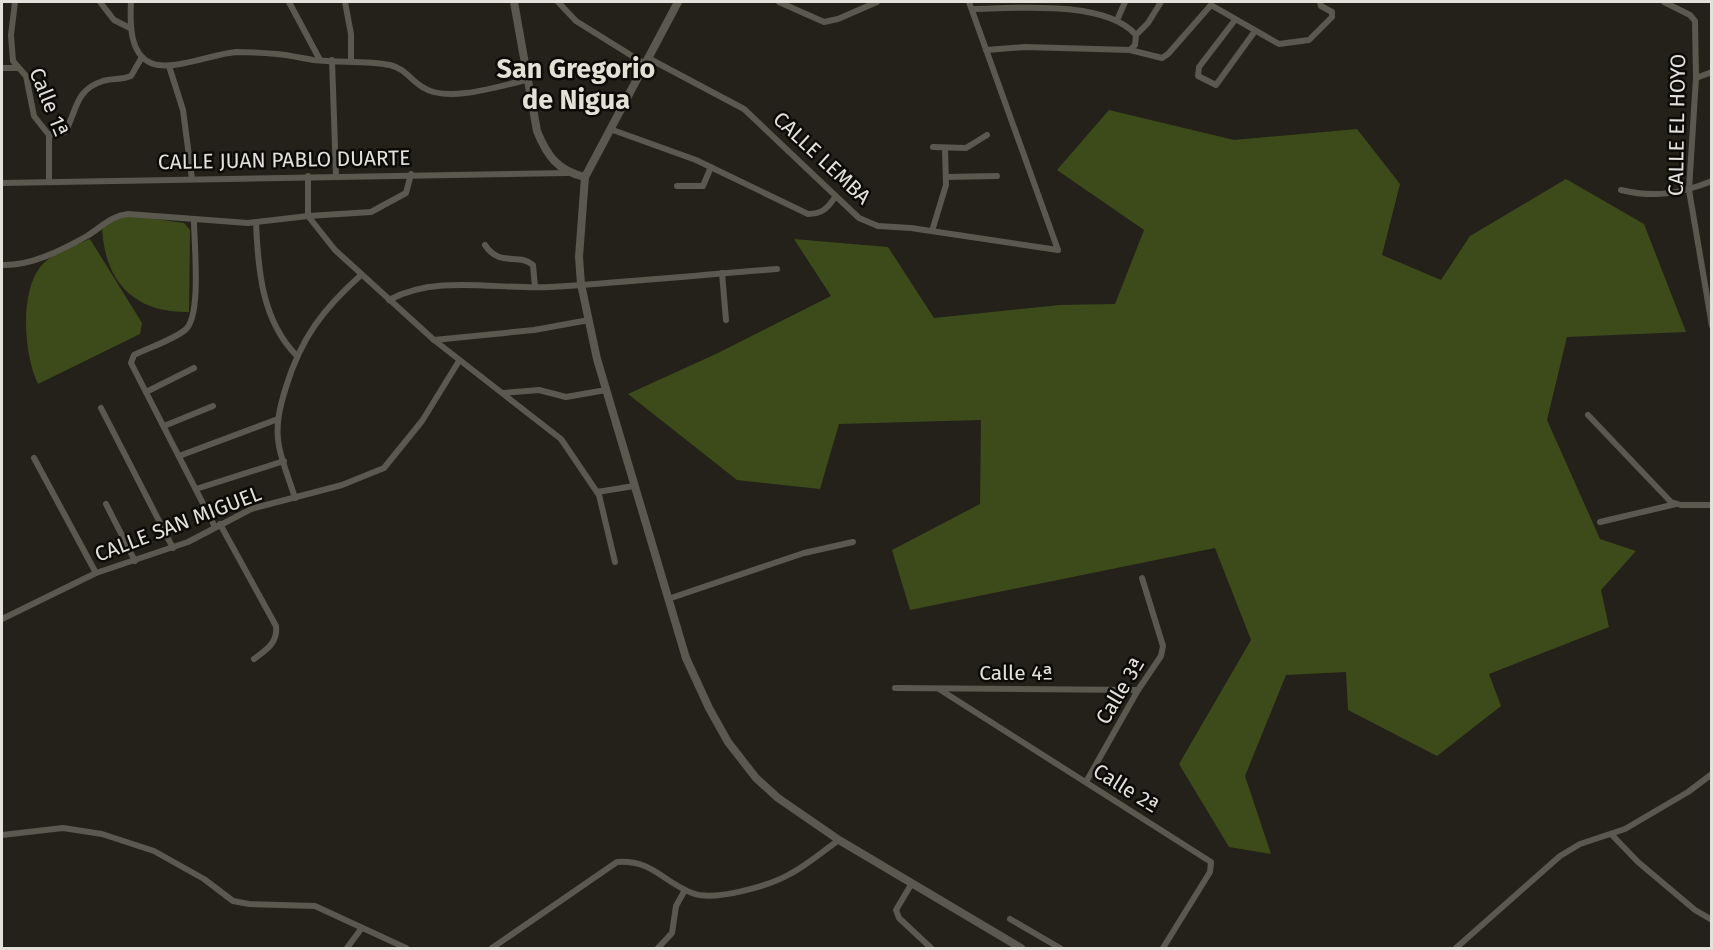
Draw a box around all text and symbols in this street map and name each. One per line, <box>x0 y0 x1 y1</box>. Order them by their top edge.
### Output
district label: San Gregorio de Nigua <box>497 53 655 116</box>
street label: CALLE EL HOYO <box>1663 54 1691 196</box>
street label: Calle 1ª <box>24 64 74 140</box>
street label: CALLE LEMBA <box>768 106 876 210</box>
street label: CALLE JUAN PABLO DUARTE <box>158 145 410 175</box>
street label: CALLE SAN MIGUEL <box>91 480 265 568</box>
street label: Calle 3ª <box>1090 653 1150 729</box>
street label: Calle 4ª <box>979 660 1053 686</box>
street label: Calle 2ª <box>1088 758 1164 818</box>

